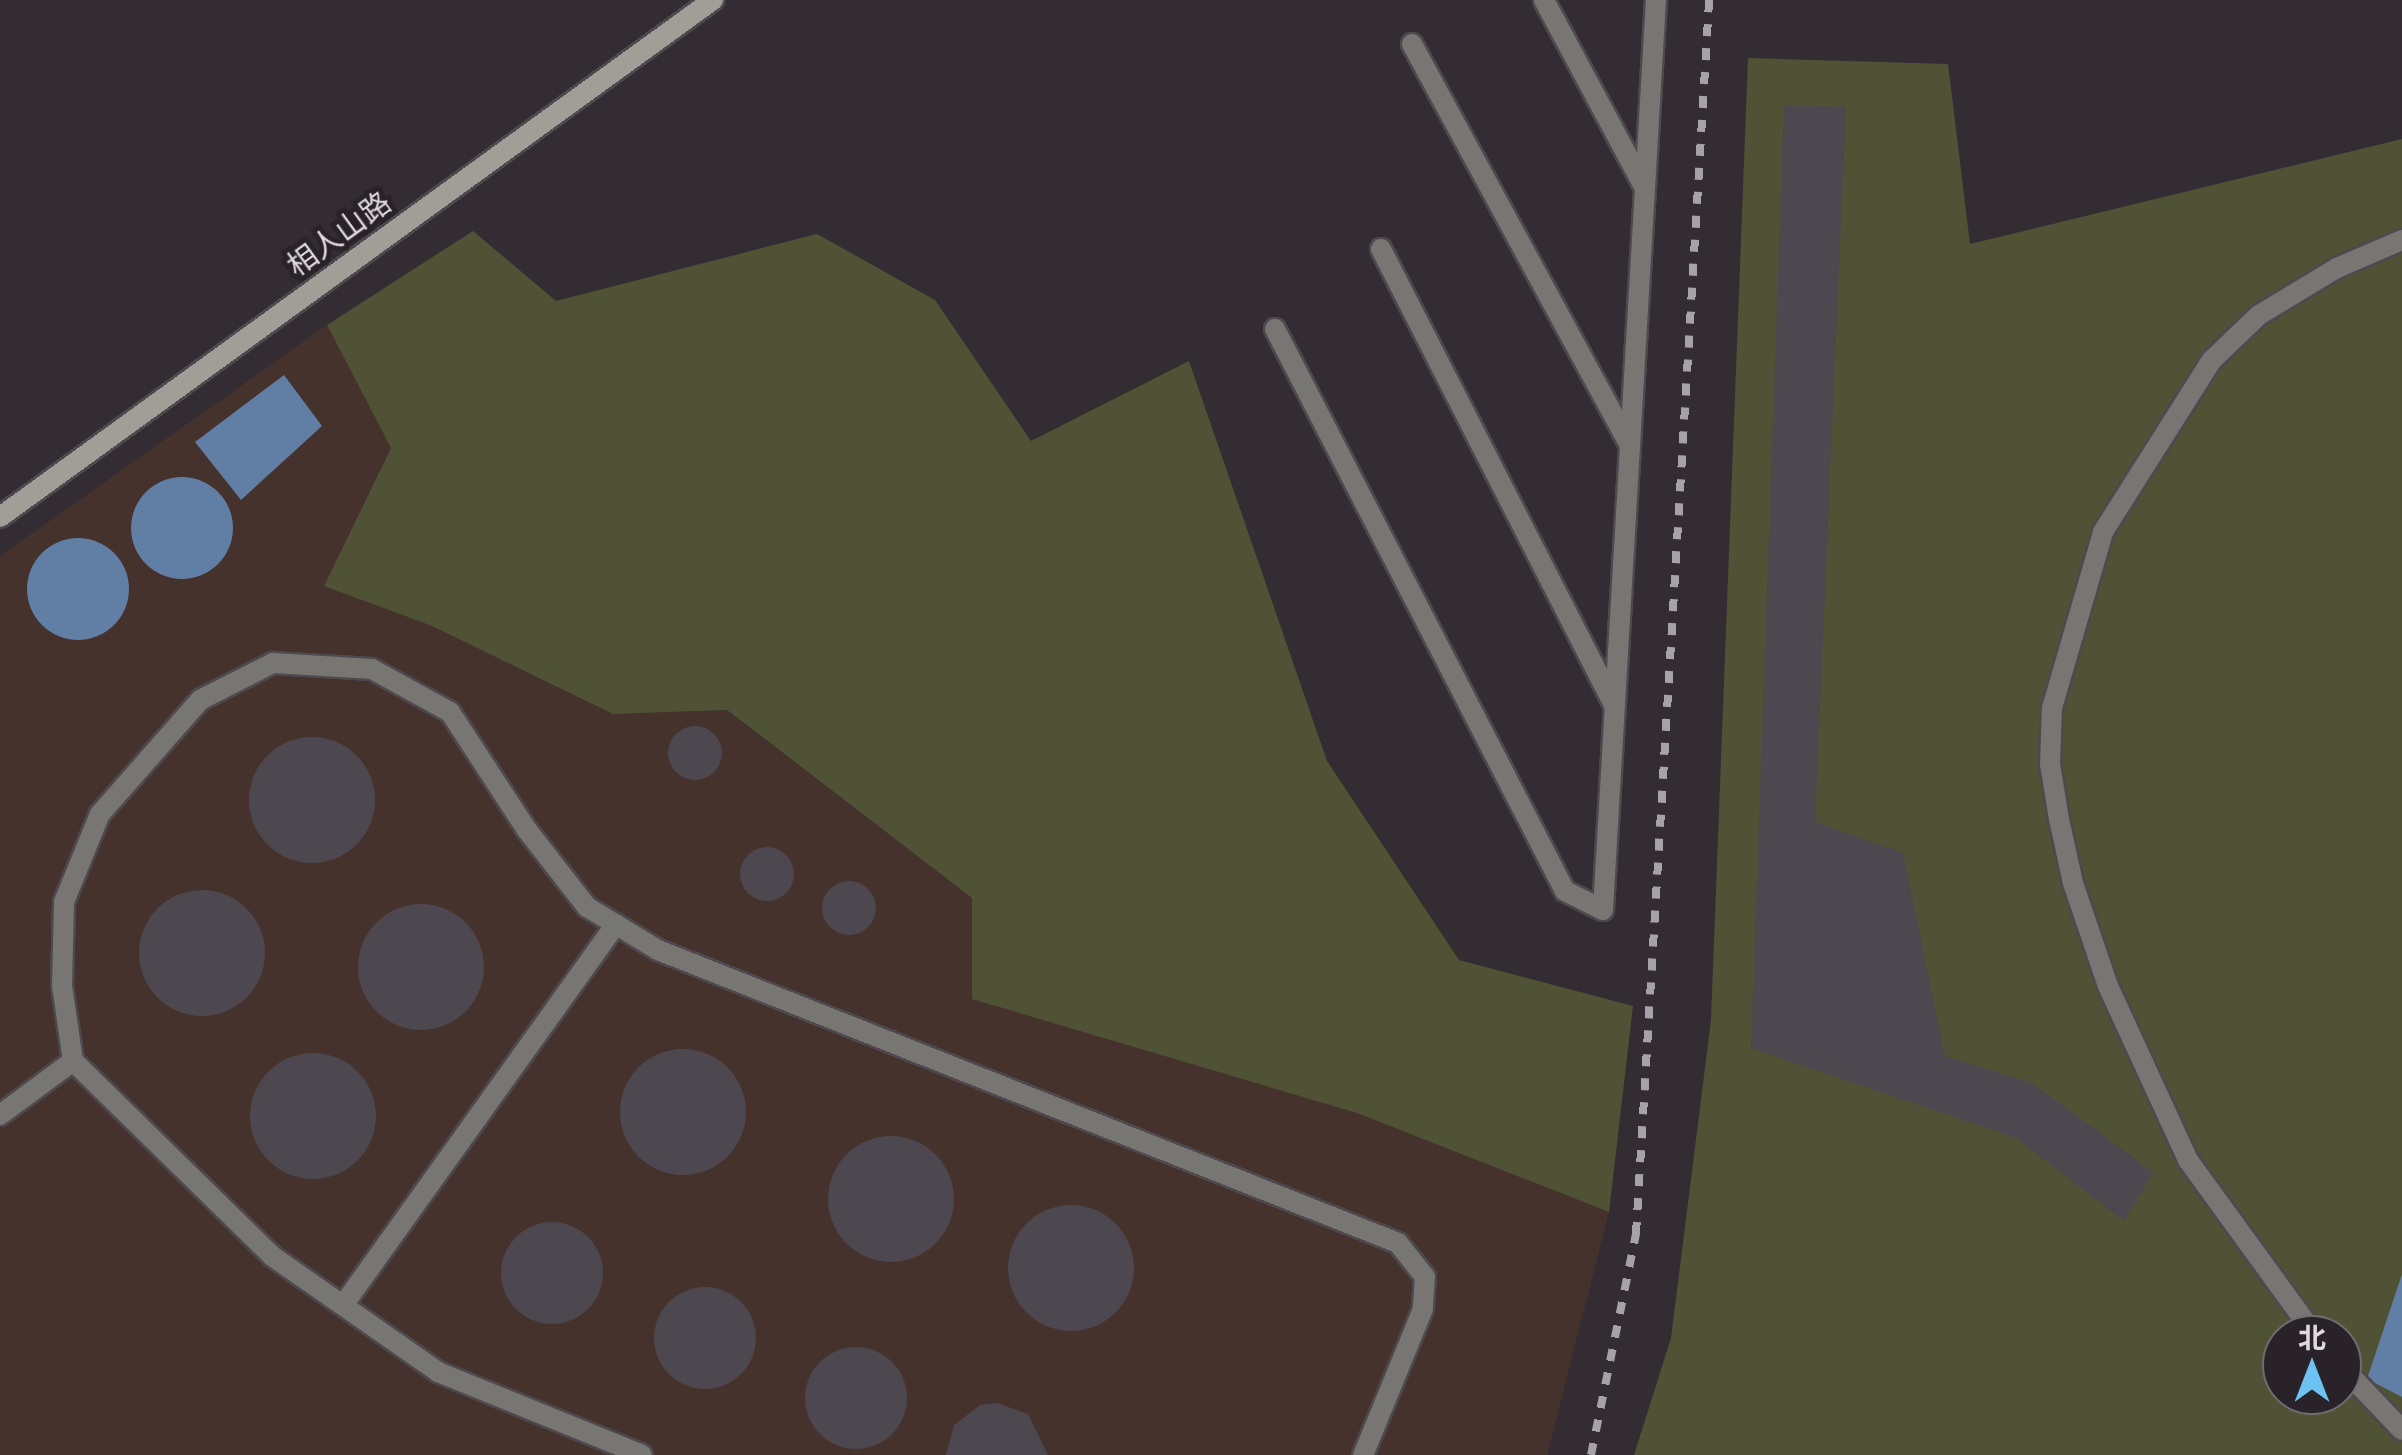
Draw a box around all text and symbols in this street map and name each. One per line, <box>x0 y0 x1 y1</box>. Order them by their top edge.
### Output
street label: 相人山路 <box>279 183 397 283</box>
north arrow <box>2262 1315 2362 1415</box>
text: 北 <box>2298 1320 2326 1354</box>

